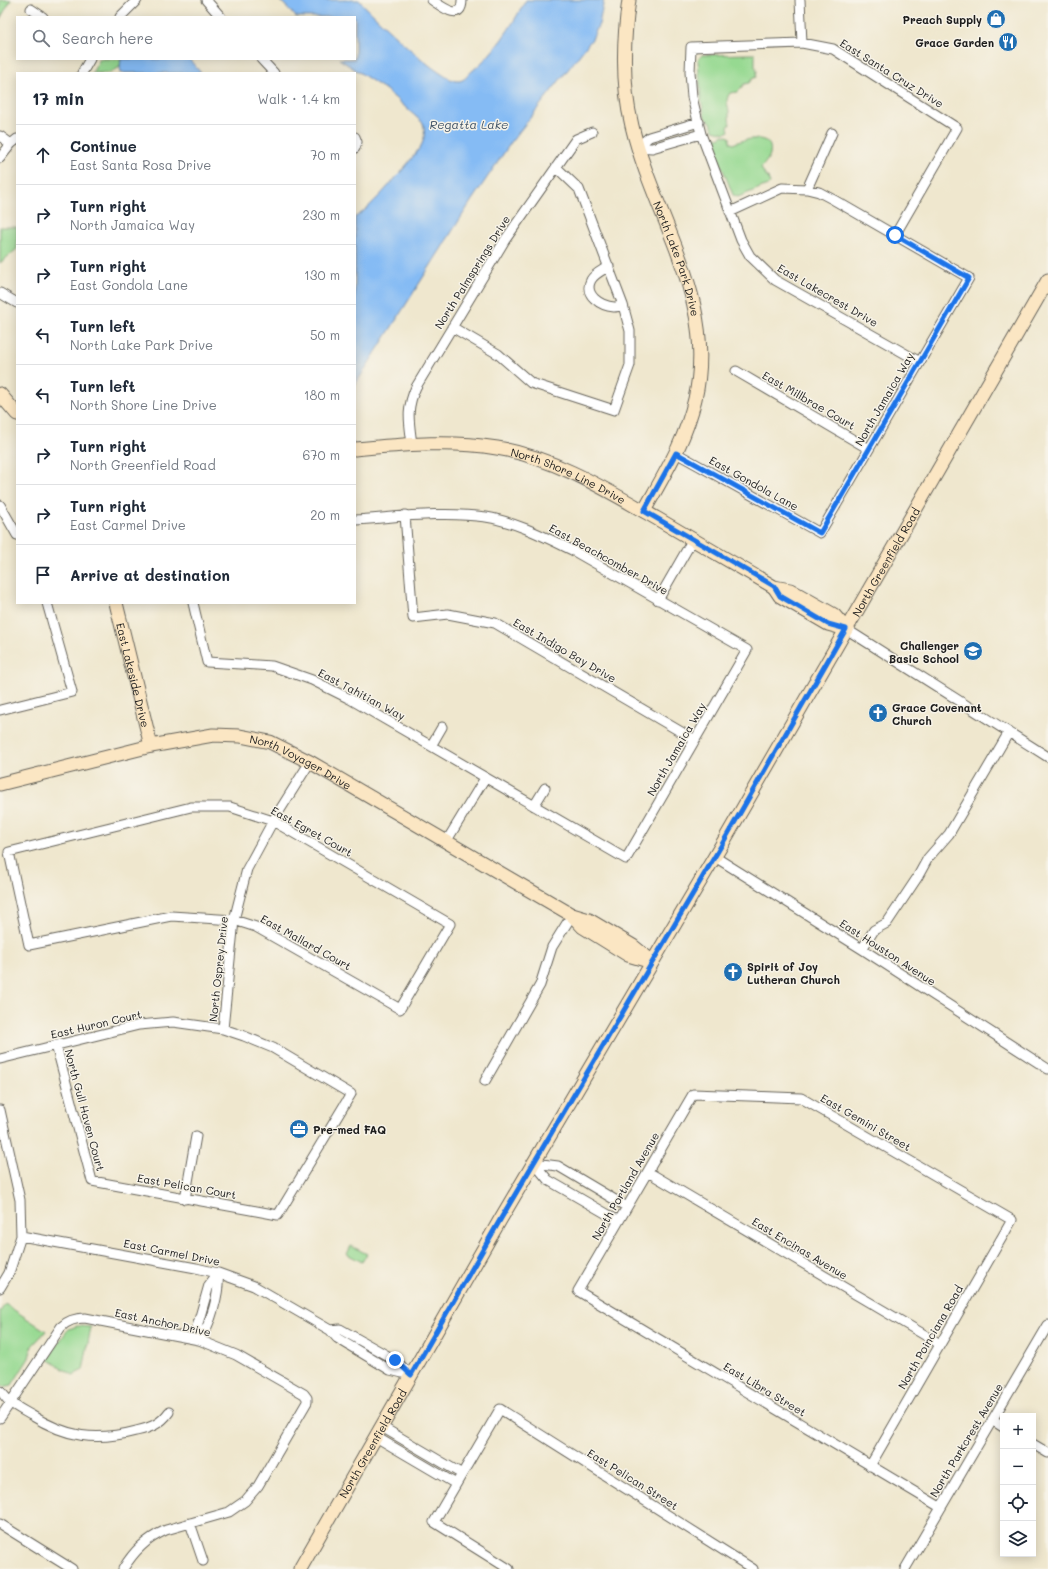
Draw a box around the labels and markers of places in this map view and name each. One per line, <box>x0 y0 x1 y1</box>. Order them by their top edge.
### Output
shop icon: Preach Supply <box>985 8 1007 30</box>
place label: Preach Supply <box>903 12 982 27</box>
restaurant icon: Grace Garden <box>997 31 1019 53</box>
place label: Grace Garden <box>915 35 994 50</box>
place label: Challenger Basic School <box>889 638 959 666</box>
school or university icon: Challenger Basic School <box>962 640 984 662</box>
place label: Grace Covenant Church <box>892 700 982 728</box>
church icon: Grace Covenant Church <box>867 702 889 724</box>
place label: Spirit of Joy Lutheran Church <box>747 959 840 987</box>
church icon: Spirit of Joy Lutheran Church <box>722 961 744 983</box>
office icon: Pre-med FAQ <box>288 1118 310 1140</box>
place label: Pre-med FAQ <box>313 1122 386 1137</box>

